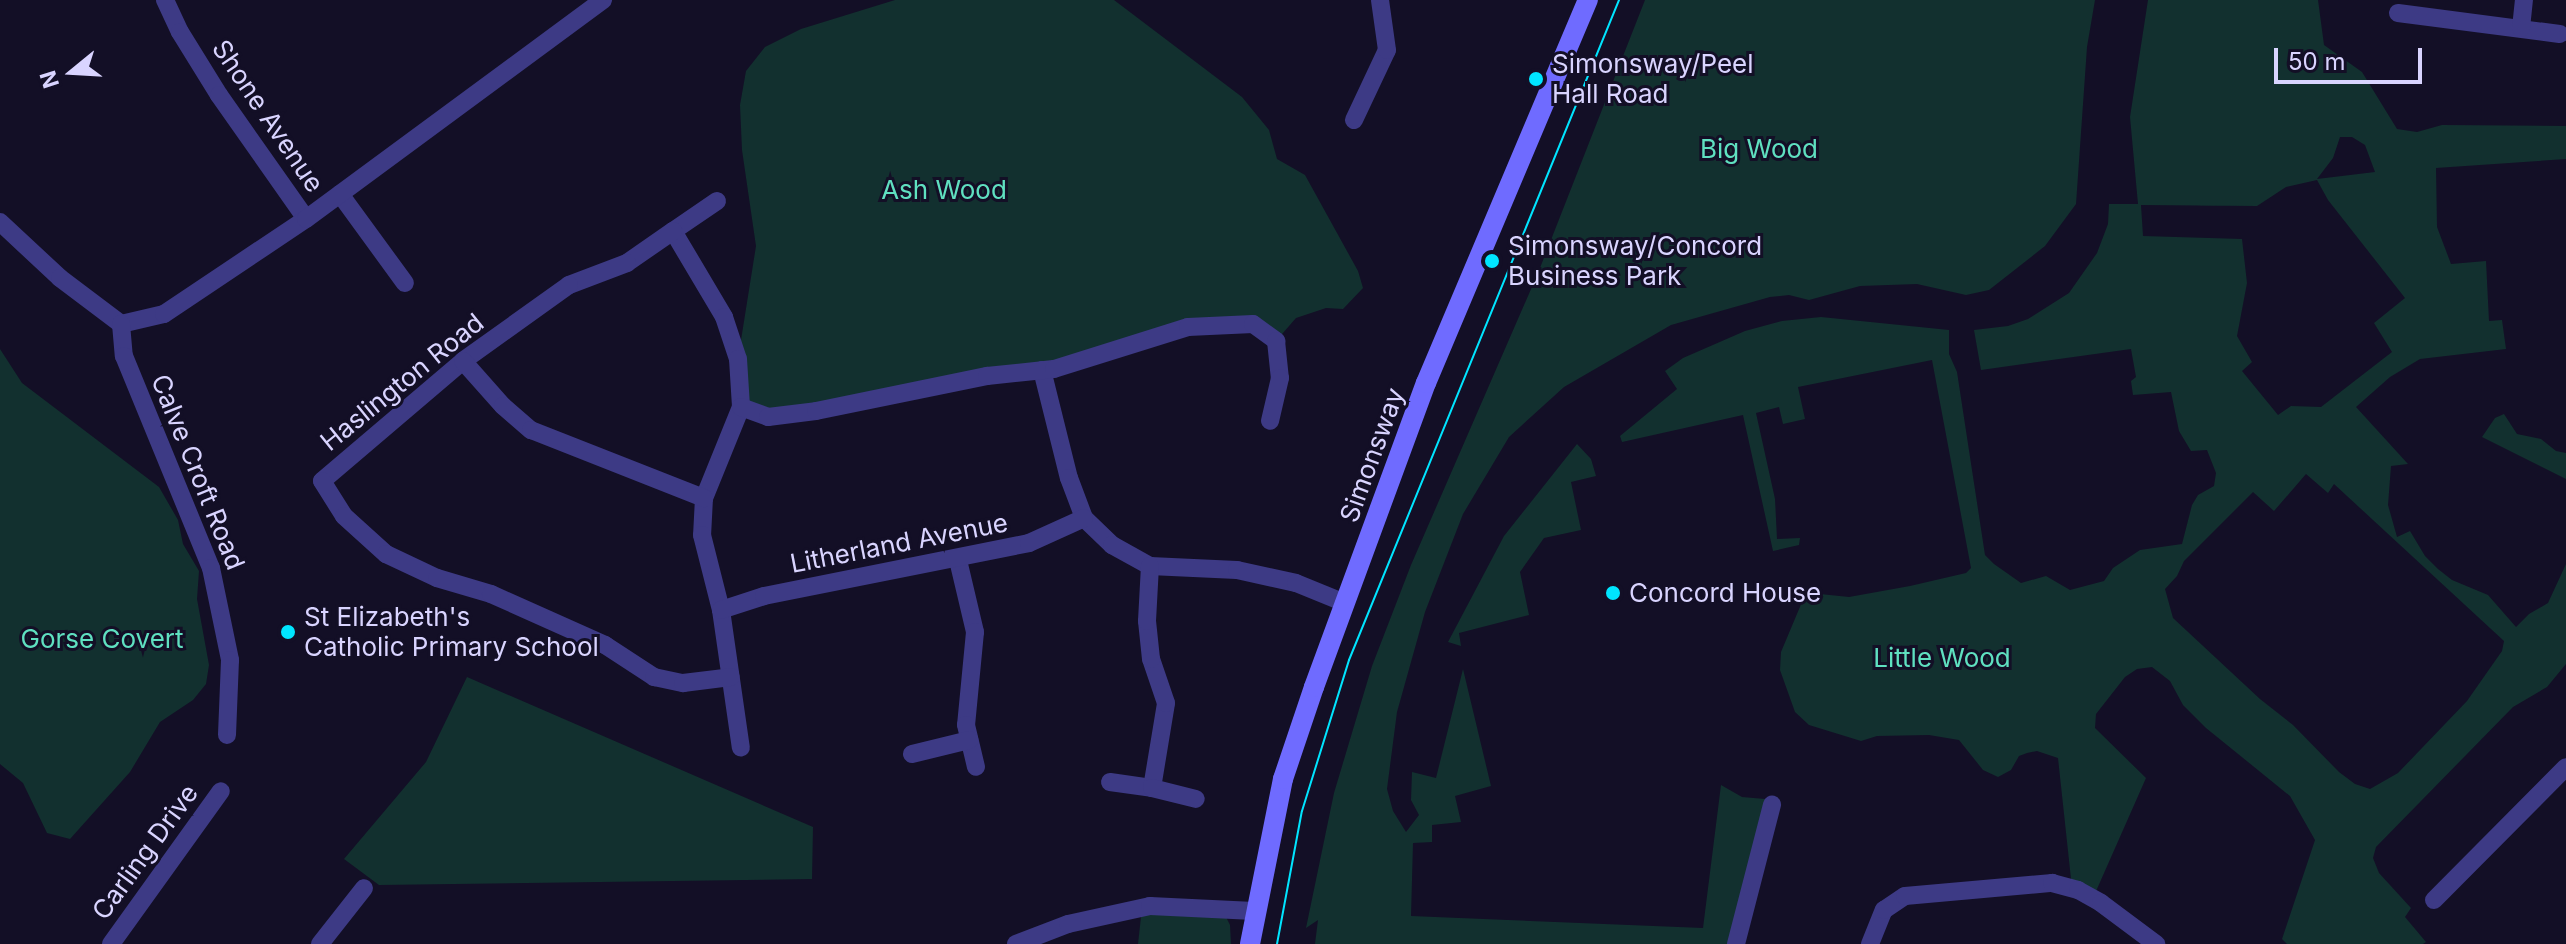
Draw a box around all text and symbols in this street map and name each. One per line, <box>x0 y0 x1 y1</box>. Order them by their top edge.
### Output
north arrow <box>32 32 112 112</box>
scale bar <box>2278 32 2426 82</box>
street label: Shone Avenue <box>206 34 330 198</box>
text: 50 m <box>2288 47 2346 76</box>
place label: Simonsway/Peel Hall Road <box>1552 48 1754 110</box>
text: N <box>34 67 64 91</box>
marker: Simonsway/Peel Hall Road <box>1527 70 1545 88</box>
park label: Big Wood <box>1700 133 1818 165</box>
park label: Ash Wood <box>881 174 1007 206</box>
place label: Simonsway/Concord Business Park <box>1508 230 1762 292</box>
marker: Simonsway/Concord Business Park <box>1483 252 1501 270</box>
street label: Haslington Road <box>314 307 490 457</box>
street label: Calve Croft Road <box>145 370 251 574</box>
street label: Simonsway <box>1333 384 1411 526</box>
street label: Litherland Avenue <box>788 507 1010 579</box>
place label: Concord House <box>1629 577 1821 609</box>
marker: Concord House <box>1604 584 1622 602</box>
place label: St Elizabeth's Catholic Primary School <box>304 601 599 662</box>
park label: Gorse Covert <box>20 623 184 655</box>
marker: St Elizabeth's Catholic Primary School <box>279 623 297 641</box>
park label: Little Wood <box>1873 642 2011 674</box>
street label: Carling Drive <box>85 778 205 926</box>

